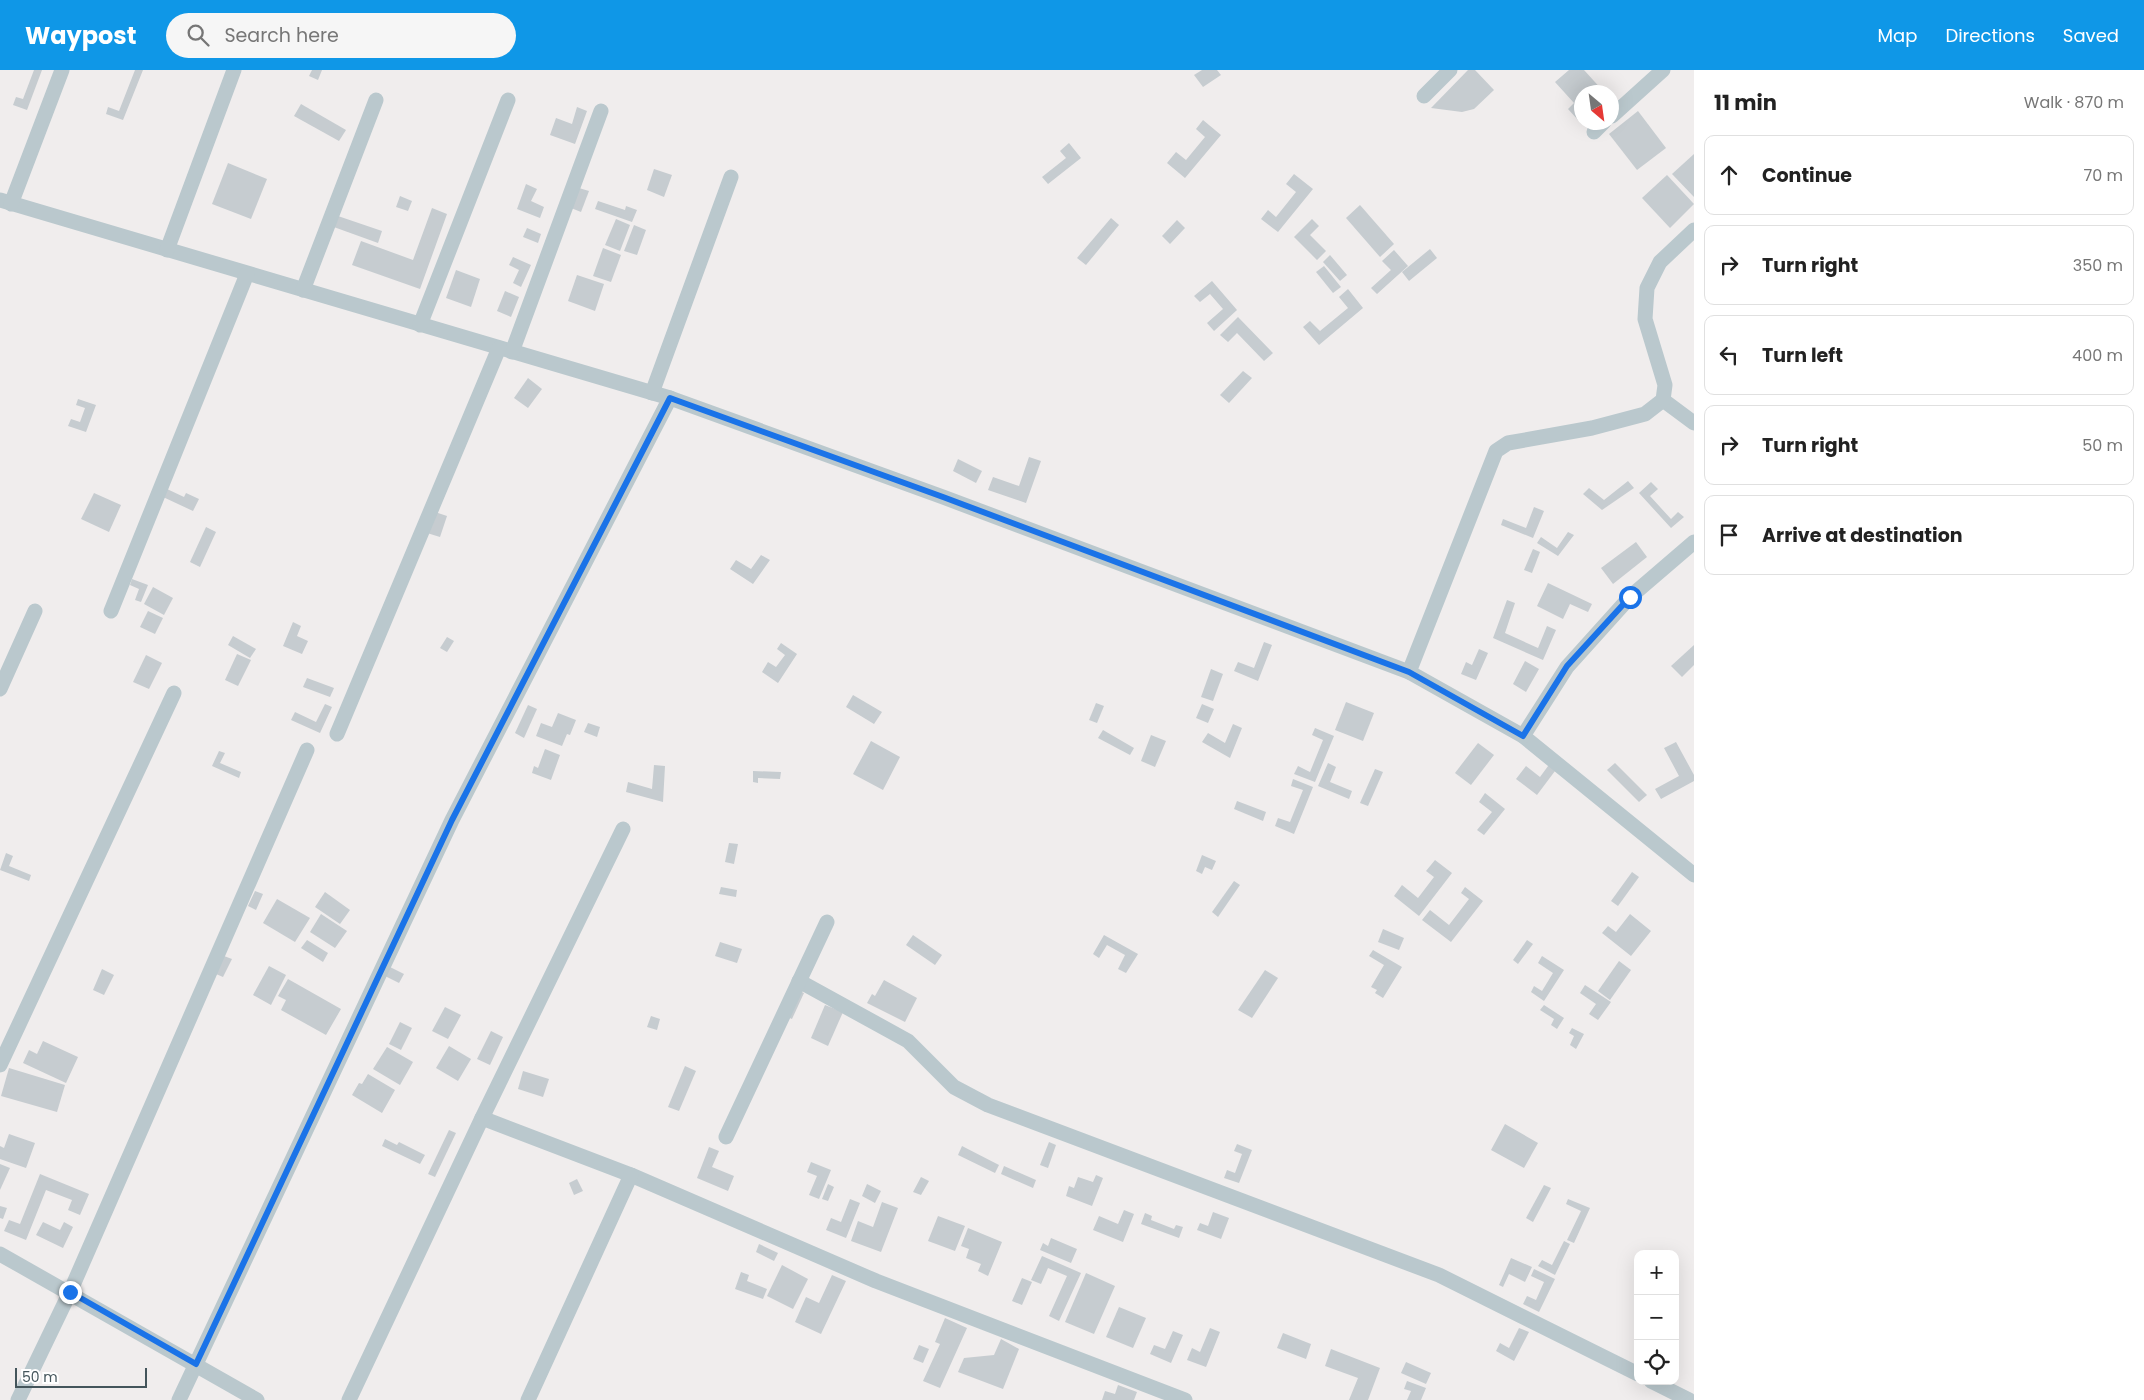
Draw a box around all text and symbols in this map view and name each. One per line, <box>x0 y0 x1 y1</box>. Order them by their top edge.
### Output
search box <box>166 13 516 58</box>
text: Waypost <box>25 19 136 52</box>
icon: search <box>184 21 212 49</box>
text: Search here <box>224 22 339 49</box>
text: Map <box>1878 23 1917 48</box>
text: Directions <box>1945 23 2035 48</box>
text: Saved <box>2063 23 2119 48</box>
north arrow <box>1574 85 1619 130</box>
text: 11 min <box>1714 88 1777 117</box>
text: Walk · 870 m <box>2024 91 2124 114</box>
icon: ahead <box>1715 161 1743 189</box>
text: Continue <box>1762 162 1852 189</box>
text: 70 m <box>2083 164 2123 187</box>
icon: right <box>1715 251 1743 279</box>
text: Turn right <box>1762 252 1858 279</box>
text: 350 m <box>2073 254 2123 277</box>
icon: left <box>1715 341 1743 369</box>
text: Turn left <box>1762 342 1843 369</box>
text: 400 m <box>2072 344 2123 367</box>
icon: right <box>1715 431 1743 459</box>
text: Turn right <box>1762 432 1858 459</box>
text: 50 m <box>2082 434 2123 457</box>
icon: arrive <box>1715 521 1743 549</box>
text: Arrive at destination <box>1762 522 1963 549</box>
route start <box>1619 586 1642 609</box>
map controls <box>1634 1250 1679 1385</box>
button: + <box>1634 1250 1679 1295</box>
route end <box>59 1281 82 1304</box>
button: − <box>1634 1295 1679 1340</box>
button: locate <box>1634 1340 1679 1385</box>
scale bar <box>15 1365 148 1388</box>
text: 50 m <box>22 1367 58 1387</box>

